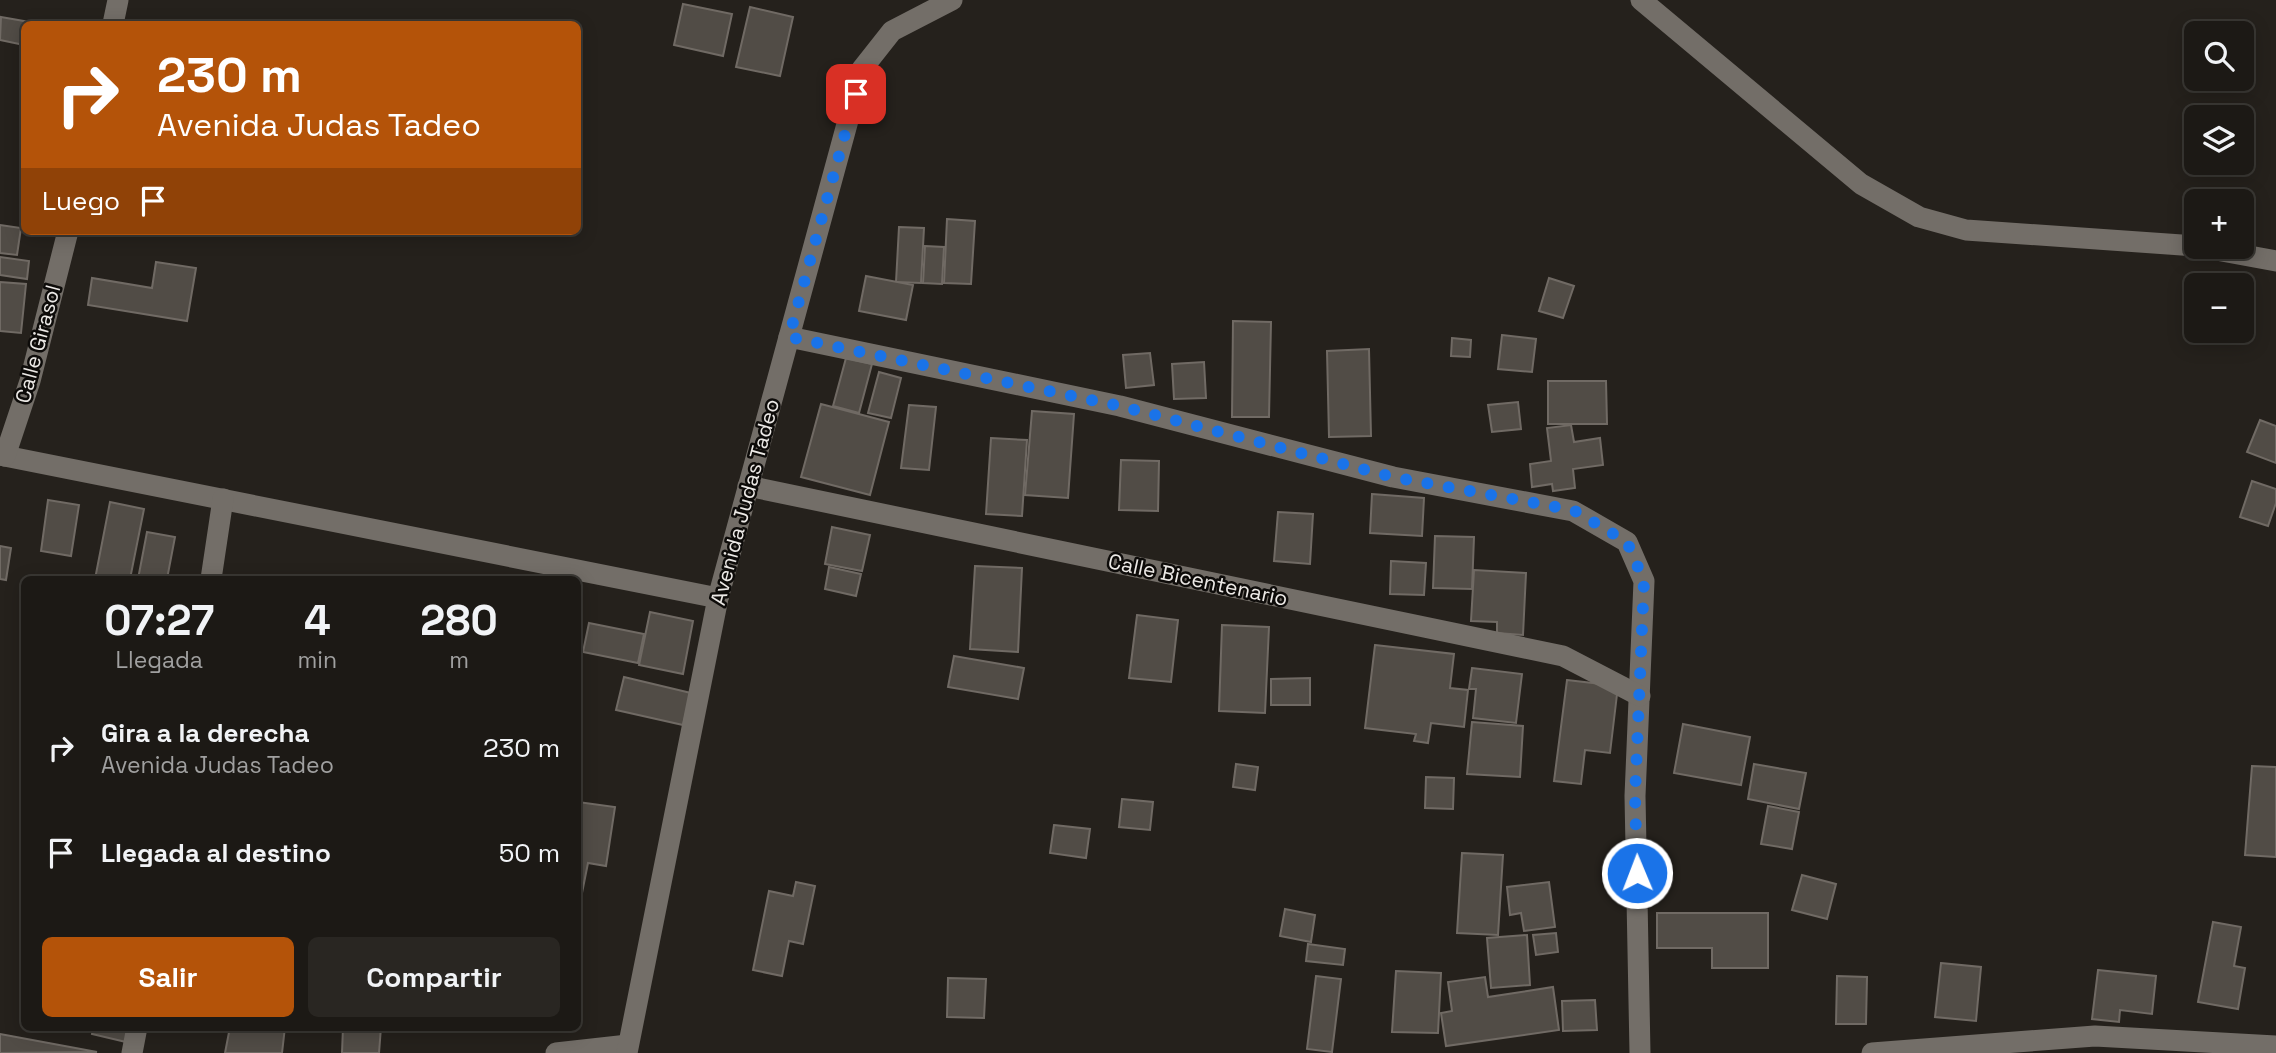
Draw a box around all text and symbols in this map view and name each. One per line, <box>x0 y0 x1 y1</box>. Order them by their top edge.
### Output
map controls <box>2184 21 2254 343</box>
button: search <box>2184 21 2254 91</box>
text: 230 m <box>157 44 302 106</box>
icon: right <box>42 49 133 140</box>
pin <box>826 64 886 124</box>
icon: arrive <box>837 75 875 113</box>
text: Avenida Judas Tadeo <box>157 105 481 145</box>
button: layers <box>2184 105 2254 175</box>
icon: arrive <box>134 182 172 220</box>
text: Luego <box>42 184 120 218</box>
button: + <box>2184 189 2254 259</box>
button: − <box>2184 273 2254 343</box>
street label: Calle Girasol <box>9 282 66 406</box>
street label: Avenida Judas Tadeo <box>704 396 785 608</box>
street label: Calle Bicentenario <box>1106 547 1290 612</box>
text: 07:27 <box>104 594 214 647</box>
text: 4 <box>304 594 331 647</box>
text: 280 <box>420 594 498 647</box>
text: Llegada <box>116 645 203 675</box>
text: min <box>298 645 337 675</box>
text: m <box>449 645 469 675</box>
text: Gira a la derecha <box>101 716 310 750</box>
icon: right <box>42 729 80 767</box>
text: 230 m <box>483 731 560 765</box>
text: Avenida Judas Tadeo <box>101 750 334 780</box>
icon: arrive <box>42 834 80 872</box>
text: Llegada al destino <box>101 836 331 870</box>
text: 50 m <box>499 836 560 870</box>
position arrow <box>1600 836 1674 910</box>
button: Salir <box>42 937 294 1017</box>
button: Compartir <box>308 937 560 1017</box>

